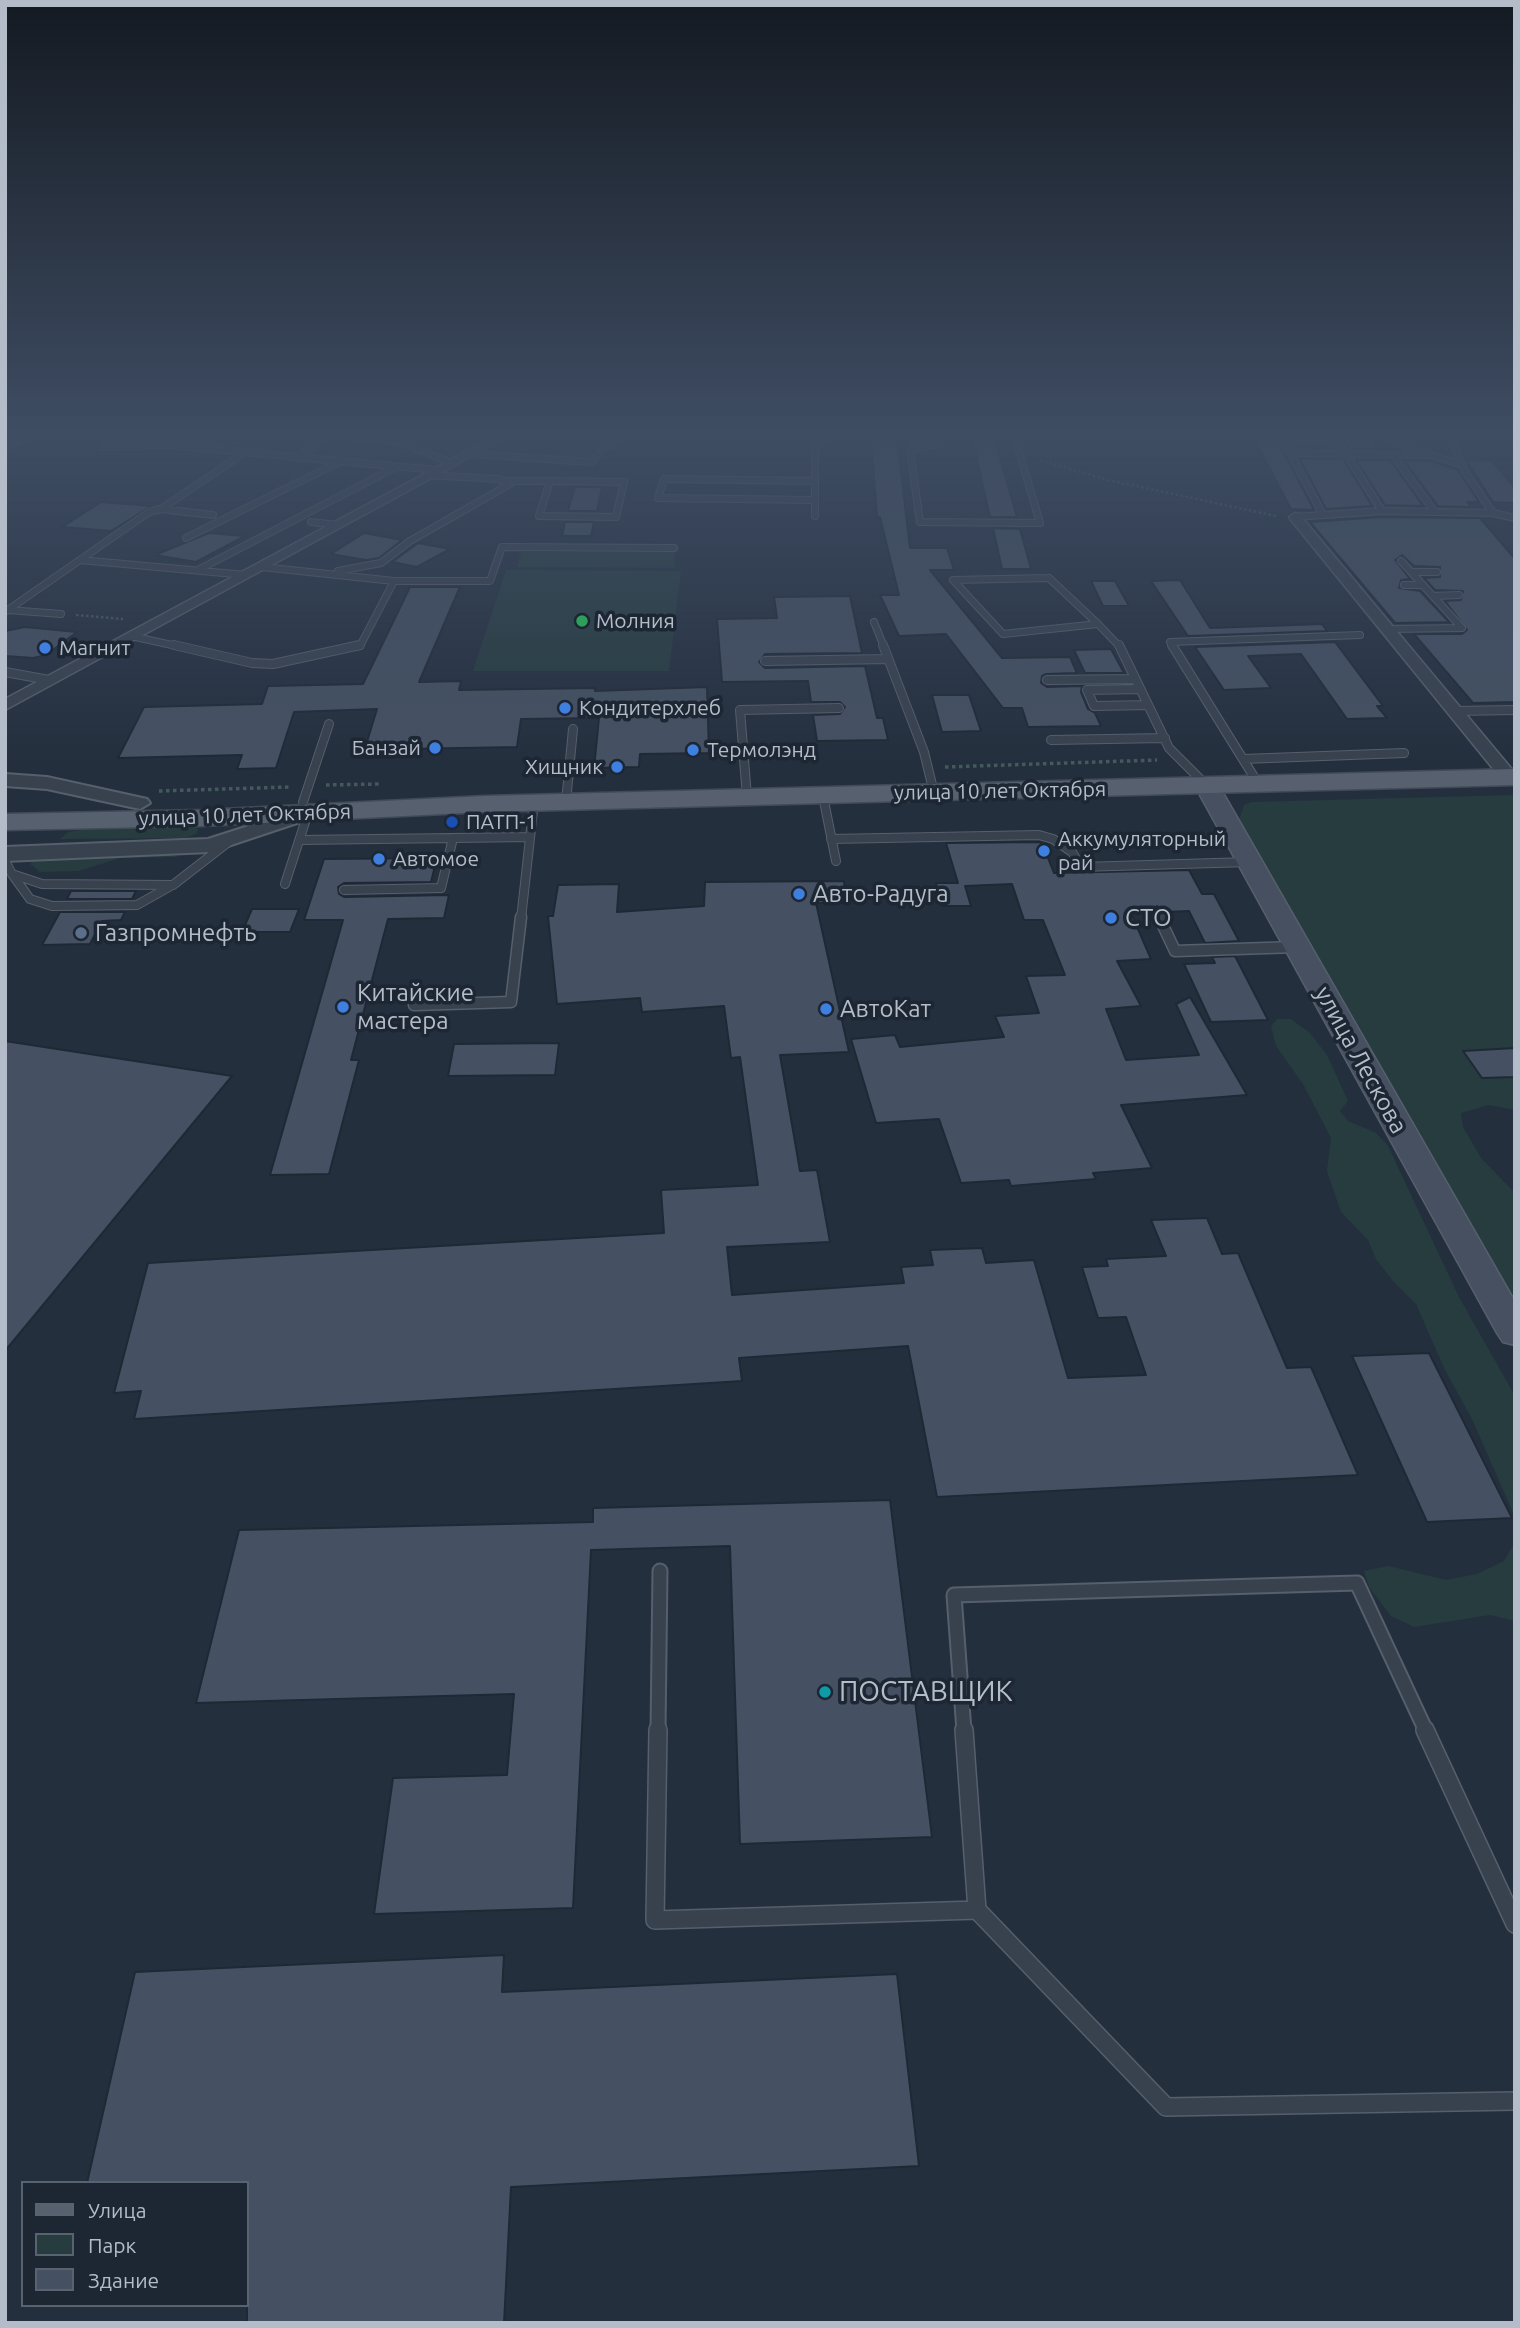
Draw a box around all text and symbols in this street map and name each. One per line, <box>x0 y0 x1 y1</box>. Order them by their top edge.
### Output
place label: Молния <box>596 608 675 634</box>
marker: Молния <box>574 613 590 629</box>
place label: Магнит <box>59 635 131 661</box>
marker: Магнит <box>37 640 53 656</box>
place label: Кондитерхлеб <box>579 695 721 721</box>
marker: Кондитерхлеб <box>557 700 573 716</box>
place label: Банзай <box>352 735 421 761</box>
place label: Термолэнд <box>707 737 816 763</box>
marker: Банзай <box>427 740 443 756</box>
marker: Термолэнд <box>685 742 701 758</box>
place label: Хищник <box>525 754 603 780</box>
marker: Хищник <box>609 759 625 775</box>
street label: улица 10 лет Октября <box>894 777 1106 805</box>
street label: улица 10 лет Октября <box>138 799 352 831</box>
place label: ПАТП-1 <box>466 809 537 835</box>
marker: ПАТП-1 <box>444 814 460 830</box>
place label: Аккумуляторный рай <box>1058 826 1226 876</box>
marker: Аккумуляторный рай <box>1036 843 1052 859</box>
place label: Автомое <box>393 846 479 872</box>
marker: Автомое <box>371 851 387 867</box>
place label: Авто-Радуга <box>813 880 949 908</box>
marker: Авто-Радуга <box>791 886 807 902</box>
place label: СТО <box>1125 904 1172 932</box>
marker: СТО <box>1103 910 1119 926</box>
place label: Газпромнефть <box>95 919 257 947</box>
marker: Газпромнефть <box>73 925 89 941</box>
place label: Китайские мастера <box>357 979 474 1035</box>
street label: улица Лескова <box>1309 981 1413 1139</box>
place label: АвтоКат <box>840 995 931 1023</box>
marker: Китайские мастера <box>335 999 351 1015</box>
marker: АвтоКат <box>818 1001 834 1017</box>
place label: ПОСТАВЩИК <box>839 1675 1012 1709</box>
marker: ПОСТАВЩИК <box>817 1684 833 1700</box>
legend <box>21 2181 248 2307</box>
text: Улица <box>88 2198 146 2222</box>
text: Парк <box>88 2233 136 2257</box>
text: Здание <box>88 2268 159 2292</box>

